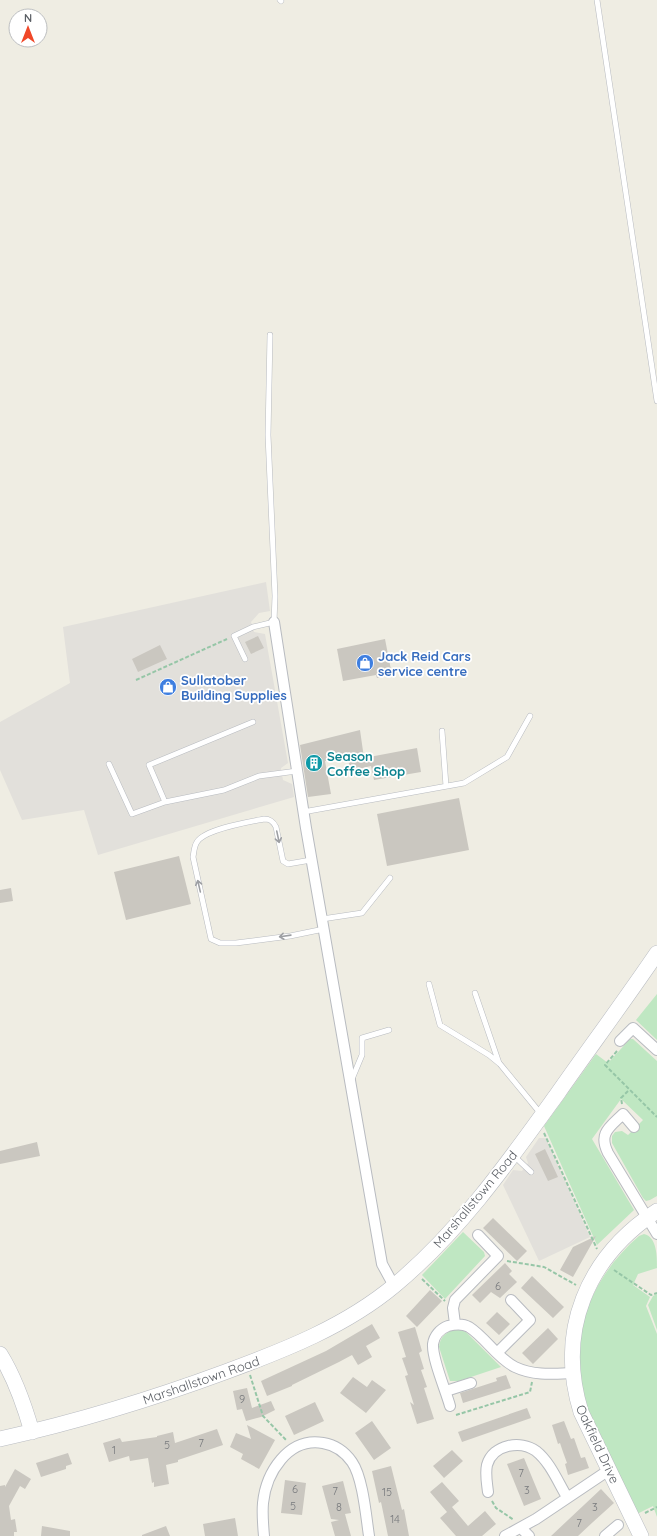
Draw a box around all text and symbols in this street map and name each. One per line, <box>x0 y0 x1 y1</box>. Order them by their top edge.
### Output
north arrow <box>8 8 48 48</box>
text: N <box>24 11 32 25</box>
place label: Jack Reid Cars service centre <box>378 648 471 679</box>
shop icon: Jack Reid Cars service centre <box>355 653 375 673</box>
place label: Sullatober Building Supplies <box>181 672 287 703</box>
shop icon: Sullatober Building Supplies <box>158 677 178 697</box>
place label: Season Coffee Shop <box>327 748 405 779</box>
building icon: Season Coffee Shop <box>304 753 324 773</box>
one-way arrow <box>275 831 283 844</box>
one-way arrow <box>194 880 202 893</box>
one-way arrow <box>279 932 292 940</box>
street label: Marshallstown Road <box>430 1147 520 1251</box>
house number: 6 <box>495 1279 501 1293</box>
street label: Marshallstown Road <box>141 1353 261 1407</box>
house number: 9 <box>239 1392 245 1406</box>
street label: Oakfield Drive <box>573 1402 623 1486</box>
house number: 7 <box>198 1436 204 1450</box>
house number: 5 <box>164 1438 170 1452</box>
house number: 1 <box>112 1443 116 1457</box>
house number: 7 <box>518 1466 524 1480</box>
house number: 6 <box>292 1482 298 1496</box>
house number: 3 <box>524 1483 530 1497</box>
house number: 7 <box>332 1484 338 1498</box>
house number: 15 <box>382 1485 392 1499</box>
house number: 5 <box>290 1499 296 1513</box>
house number: 8 <box>336 1500 342 1514</box>
house number: 3 <box>592 1500 598 1514</box>
house number: 14 <box>390 1512 400 1526</box>
house number: 7 <box>576 1516 582 1530</box>

